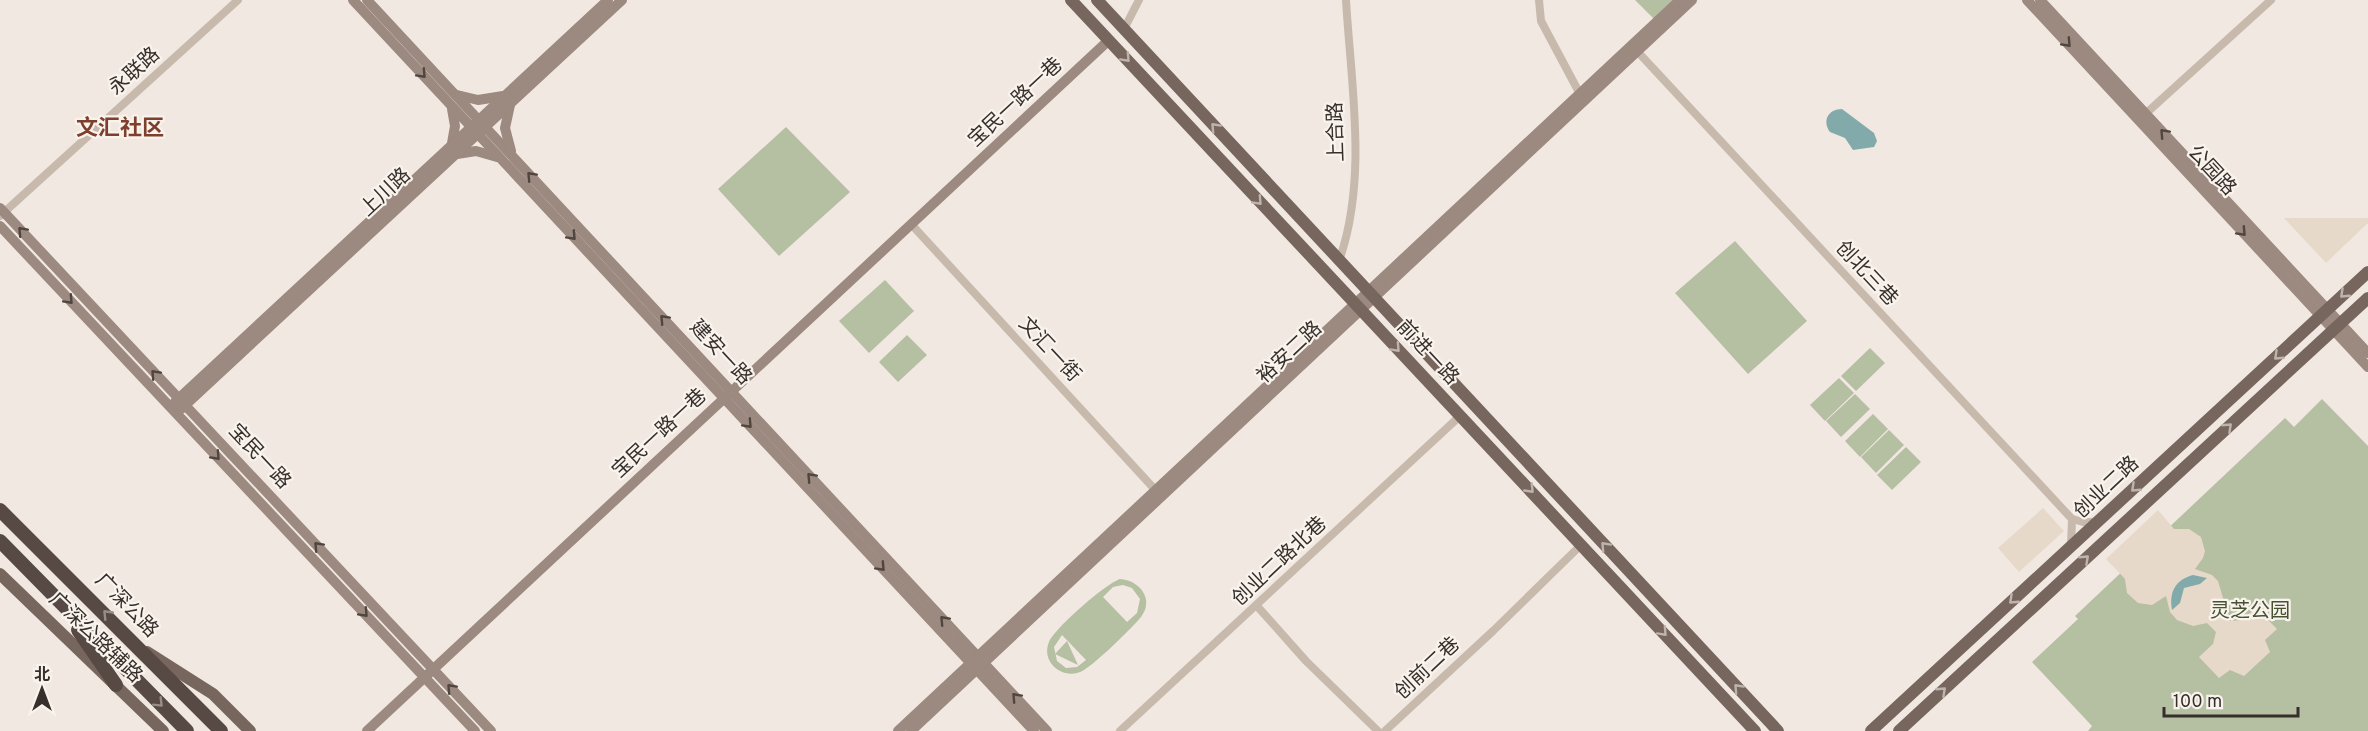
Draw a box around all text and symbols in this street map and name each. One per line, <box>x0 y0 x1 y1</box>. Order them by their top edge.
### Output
one-way arrow <box>2060 36 2071 47</box>
street label: 永联路 <box>104 42 166 102</box>
one-way arrow <box>1118 51 1129 62</box>
street label: 宝民一路一巷 <box>963 53 1069 153</box>
one-way arrow <box>414 66 425 77</box>
street label: 上合路 <box>1323 102 1351 162</box>
district label: 文汇社区 <box>76 116 164 143</box>
one-way arrow <box>1211 123 1222 134</box>
one-way arrow <box>2160 129 2171 140</box>
street label: 公园路 <box>2181 140 2241 202</box>
street label: 上川路 <box>355 163 417 223</box>
one-way arrow <box>527 173 538 183</box>
one-way arrow <box>1251 194 1262 205</box>
one-way arrow <box>2235 225 2246 236</box>
one-way arrow <box>18 228 29 238</box>
one-way arrow <box>565 229 576 239</box>
street label: 创北三巷 <box>1829 236 1903 312</box>
one-way arrow <box>2341 287 2351 298</box>
one-way arrow <box>62 293 73 303</box>
street label: 文汇一街 <box>1012 312 1086 388</box>
street label: 建安一路 <box>683 315 757 391</box>
street label: 前进一路 <box>1390 315 1464 391</box>
one-way arrow <box>660 316 671 326</box>
street label: 裕安二路 <box>1252 316 1328 390</box>
one-way arrow <box>1388 341 1399 352</box>
one-way arrow <box>2274 349 2284 360</box>
one-way arrow <box>152 370 163 381</box>
street label: 宝民一路一巷 <box>607 384 713 484</box>
one-way arrow <box>741 418 752 428</box>
street label: 宝民一路 <box>222 419 296 495</box>
one-way arrow <box>2222 423 2232 434</box>
one-way arrow <box>209 449 220 460</box>
street label: 创业二路 <box>2069 451 2145 525</box>
one-way arrow <box>807 474 818 484</box>
one-way arrow <box>2131 481 2142 492</box>
one-way arrow <box>1523 483 1534 493</box>
street label: 创业二路北巷 <box>1227 512 1333 612</box>
one-way arrow <box>1601 542 1612 552</box>
one-way arrow <box>314 543 325 553</box>
one-way arrow <box>2078 555 2089 566</box>
one-way arrow <box>874 560 885 571</box>
street label: 广深公路 <box>89 568 163 644</box>
street label: 广深公路辅路 <box>43 587 147 689</box>
one-way arrow <box>2009 593 2020 604</box>
park label: 灵芝公园 <box>2210 599 2290 625</box>
one-way arrow <box>357 606 368 617</box>
one-way arrow <box>103 611 114 622</box>
one-way arrow <box>940 616 951 627</box>
one-way arrow <box>1656 625 1667 636</box>
street label: 创前二巷 <box>1390 632 1466 706</box>
north arrow <box>12 659 72 719</box>
text: 北 <box>34 666 50 686</box>
scale bar <box>2164 680 2298 718</box>
one-way arrow <box>448 685 459 696</box>
one-way arrow <box>1735 685 1746 696</box>
one-way arrow <box>1935 687 1945 698</box>
text: 100 m <box>2173 691 2222 714</box>
one-way arrow <box>1012 693 1023 704</box>
one-way arrow <box>152 696 163 706</box>

